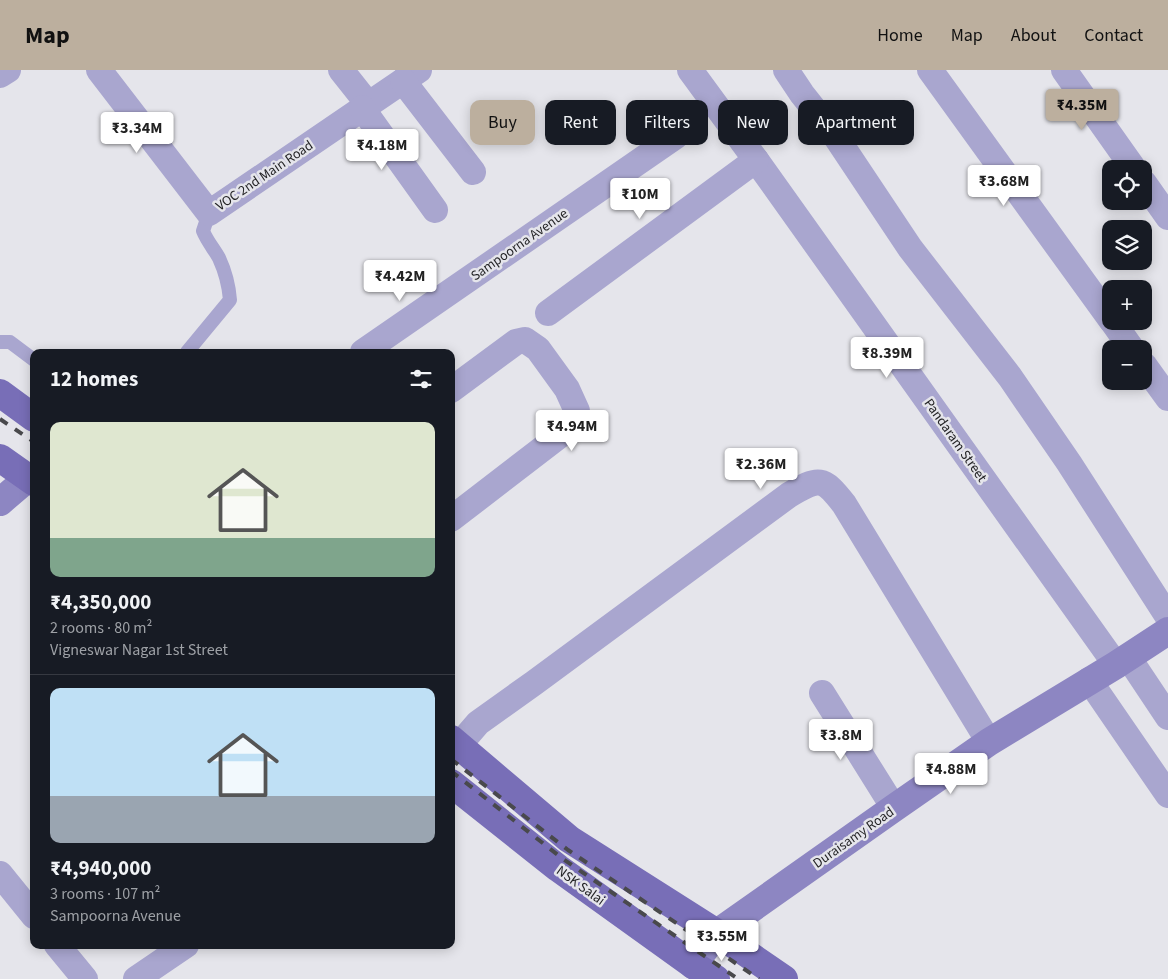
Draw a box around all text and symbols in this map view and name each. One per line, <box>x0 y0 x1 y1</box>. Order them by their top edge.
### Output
text: Map <box>25 18 70 53</box>
text: Home <box>877 23 923 48</box>
text: Map <box>951 23 983 48</box>
text: About <box>1011 23 1056 48</box>
text: Contact <box>1084 23 1143 48</box>
pin: ₹4.35M <box>1041 88 1123 131</box>
text: ₹4.35M <box>1057 94 1107 116</box>
chip: Buy <box>470 100 535 145</box>
chip: Rent <box>545 100 616 145</box>
chip: Filters <box>626 100 708 145</box>
chip: New <box>718 100 788 145</box>
chip: Apartment <box>798 100 914 145</box>
pin: ₹3.34M <box>96 112 178 154</box>
text: ₹3.34M <box>112 117 162 139</box>
pin: ₹4.18M <box>341 128 423 171</box>
text: ₹4.18M <box>357 134 407 156</box>
street label: VOC 2nd Main Road <box>212 136 317 216</box>
map controls <box>1102 160 1152 390</box>
button: locate <box>1102 160 1152 210</box>
pin: ₹3.68M <box>963 164 1045 207</box>
text: ₹3.68M <box>979 170 1029 192</box>
pin: ₹10M <box>610 178 670 220</box>
text: ₹10M <box>621 183 659 205</box>
street label: Sampoorna Avenue <box>467 204 572 286</box>
button: layers <box>1102 220 1152 270</box>
pin: ₹4.42M <box>359 260 441 302</box>
text: ₹4.42M <box>375 265 425 287</box>
button: + <box>1102 280 1152 330</box>
pin: ₹8.39M <box>846 336 928 379</box>
button: − <box>1102 340 1152 390</box>
text: ₹8.39M <box>862 342 912 364</box>
text: 12 homes <box>50 364 138 394</box>
icon: filters <box>407 365 435 393</box>
street label: Pandaram Street <box>919 395 992 487</box>
pin: ₹4.94M <box>531 410 613 452</box>
text: ₹4.94M <box>547 415 597 437</box>
pin: ₹2.36M <box>720 448 802 490</box>
text: ₹2.36M <box>736 453 786 475</box>
icon: home <box>198 455 288 545</box>
text: ₹4,350,000 <box>50 587 151 617</box>
text: 2 rooms · 80 m² <box>50 617 152 639</box>
text: Vigneswar Nagar 1st Street <box>50 639 228 661</box>
pin: ₹3.8M <box>806 718 876 761</box>
icon: home <box>198 720 288 810</box>
text: ₹3.8M <box>820 724 862 746</box>
pin: ₹4.88M <box>910 752 992 795</box>
text: ₹4.88M <box>926 758 976 780</box>
street label: Duraisamy Road <box>809 802 898 873</box>
text: ₹4,940,000 <box>50 853 151 883</box>
street label: NSK Salai <box>552 861 609 910</box>
text: 3 rooms · 107 m² <box>50 883 160 905</box>
text: Sampoorna Avenue <box>50 905 181 927</box>
pin: ₹3.55M <box>681 920 763 962</box>
text: ₹3.55M <box>697 925 747 947</box>

